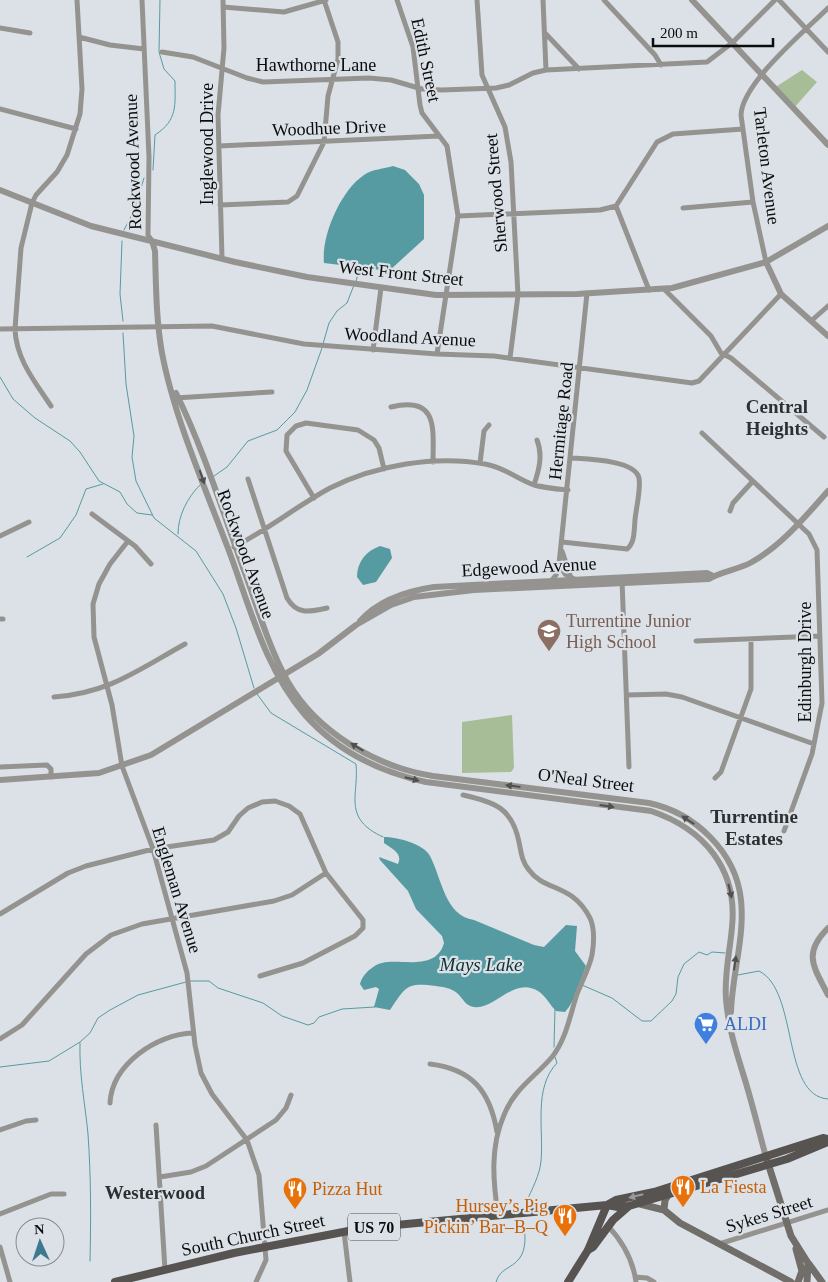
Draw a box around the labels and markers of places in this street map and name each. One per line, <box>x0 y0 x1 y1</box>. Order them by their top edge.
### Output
place label: Turrentine Junior High School <box>566 611 691 652</box>
school or university icon: Turrentine Junior High School <box>536 618 562 652</box>
supermarket icon: ALDI <box>693 1011 719 1045</box>
place label: ALDI <box>724 1014 767 1034</box>
restaurant icon: La Fiesta <box>670 1174 696 1208</box>
restaurant icon: Pizza Hut <box>282 1176 308 1210</box>
place label: La Fiesta <box>700 1177 766 1197</box>
place label: Pizza Hut <box>312 1179 382 1199</box>
place label: Hursey’s Pig Pickin’ Bar–B–Q <box>424 1196 548 1237</box>
restaurant icon: Hursey’s Pig Pickin’ Bar–B–Q <box>552 1203 578 1237</box>

